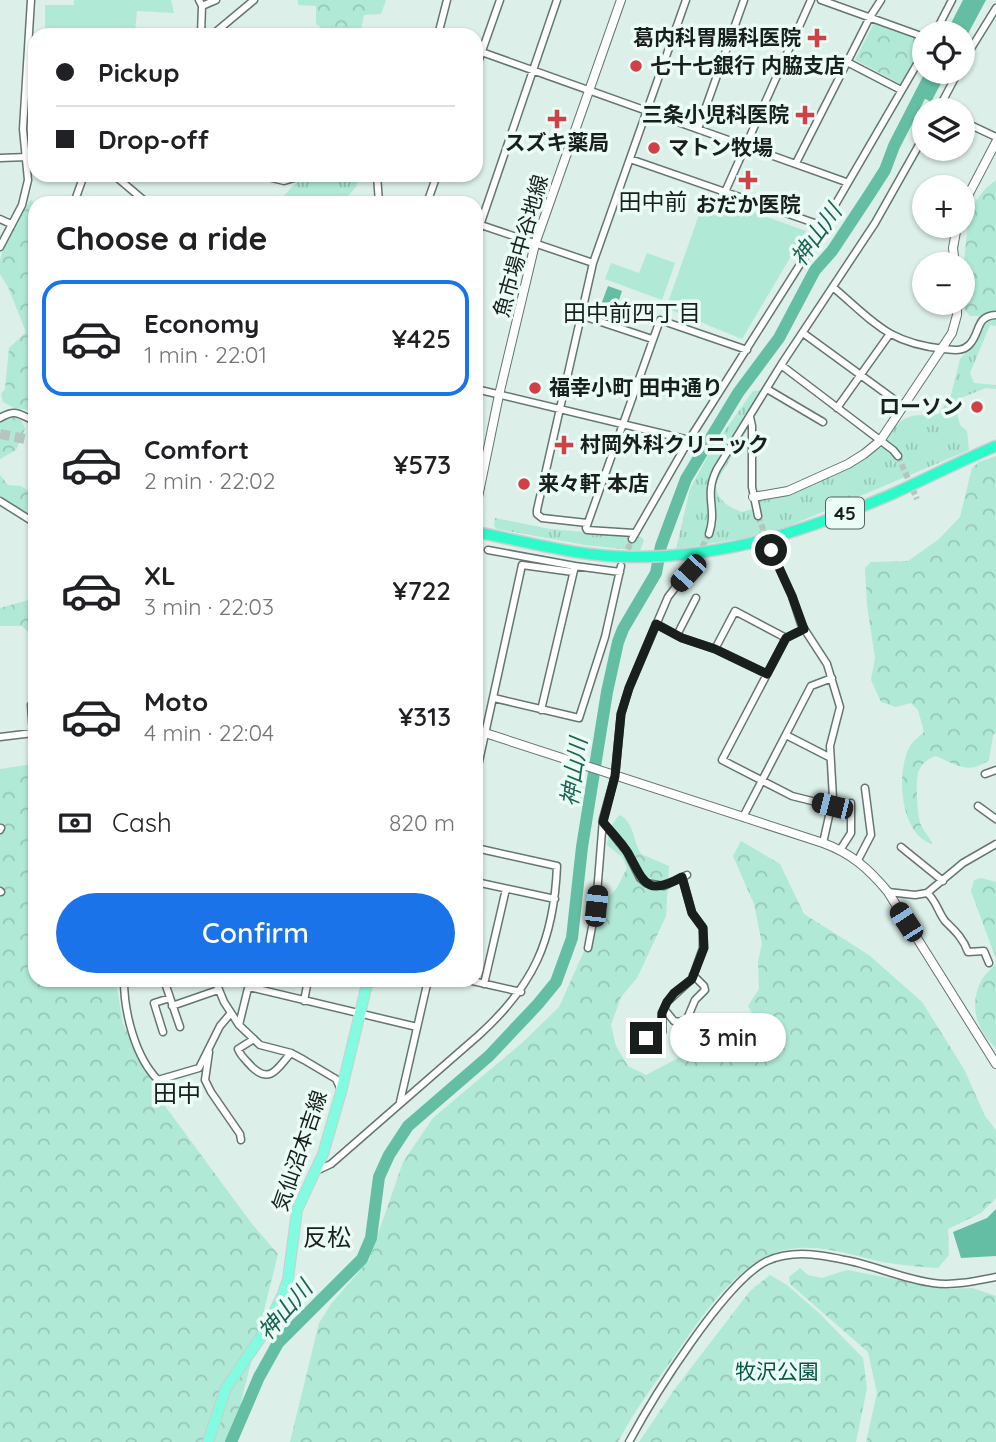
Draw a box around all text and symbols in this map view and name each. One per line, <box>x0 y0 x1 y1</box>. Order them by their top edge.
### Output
map controls <box>912 21 975 315</box>
button: locate <box>912 21 975 84</box>
place label: 葛内科胃腸科医院 <box>633 24 801 50</box>
marker: 葛内科胃腸科医院 <box>807 28 827 48</box>
place label: 七十七銀行 内脇支店 <box>650 52 845 78</box>
text: Pickup <box>98 56 180 89</box>
marker: 七十七銀行 内脇支店 <box>628 58 644 74</box>
button: layers <box>912 98 975 161</box>
place label: 三条小児科医院 <box>642 101 789 127</box>
marker: 三条小児科医院 <box>795 105 815 125</box>
marker: スズキ薬局 <box>549 111 565 127</box>
text: Drop-off <box>98 123 209 156</box>
place label: スズキ薬局 <box>505 129 610 155</box>
place label: マトン牧場 <box>668 134 773 160</box>
marker: マトン牧場 <box>646 140 662 156</box>
marker: おだか医院 <box>738 170 758 190</box>
street label: 魚市場中谷地線 <box>487 171 553 320</box>
button: + <box>912 175 975 238</box>
district label: 田中前 <box>619 187 688 216</box>
place label: おだか医院 <box>696 191 801 217</box>
water label: 神山川 <box>784 196 849 271</box>
text: Choose a ride <box>56 218 268 258</box>
button: − <box>912 252 975 315</box>
district label: 田中前四丁目 <box>563 298 701 327</box>
icon: car <box>60 307 123 370</box>
text: Economy <box>144 307 259 340</box>
text: ¥425 <box>392 322 451 355</box>
text: 1 min · 22:01 <box>144 340 267 369</box>
place label: 福幸小町 田中通り <box>549 374 723 400</box>
marker: 福幸小町 田中通り <box>527 380 543 396</box>
place label: ローソン <box>879 393 963 419</box>
marker: ローソン <box>969 399 985 415</box>
place label: 村岡外科クリニック <box>580 431 769 457</box>
icon: car <box>60 433 123 496</box>
text: Comfort <box>144 433 249 466</box>
marker: 村岡外科クリニック <box>554 435 574 455</box>
text: ¥573 <box>393 448 451 481</box>
text: 2 min · 22:02 <box>144 466 275 495</box>
place label: 来々軒 本店 <box>538 470 649 496</box>
marker: 来々軒 本店 <box>516 476 532 492</box>
road number: 45 <box>826 498 864 528</box>
route start <box>755 534 787 566</box>
car <box>667 550 710 596</box>
icon: car <box>60 559 123 622</box>
text: XL <box>144 559 176 592</box>
text: ¥722 <box>393 574 451 607</box>
text: 3 min · 22:03 <box>144 592 274 621</box>
icon: car <box>60 685 123 748</box>
text: Moto <box>144 685 208 718</box>
text: ¥313 <box>398 700 451 733</box>
text: 4 min · 22:04 <box>144 718 274 747</box>
water label: 神山川 <box>554 733 593 808</box>
car <box>810 791 855 821</box>
icon: cash <box>56 804 94 842</box>
text: Cash <box>112 806 172 839</box>
text: 820 m <box>389 808 455 837</box>
car <box>584 884 609 928</box>
button: Confirm <box>56 893 455 973</box>
car <box>886 899 927 945</box>
callout: 3 min <box>670 1014 786 1062</box>
route end <box>630 1022 662 1054</box>
text: 3 min <box>699 1023 757 1052</box>
district label: 田中 <box>153 1078 201 1108</box>
street label: 気仙沼本吉線 <box>266 1087 332 1214</box>
district label: 反松 <box>303 1222 351 1252</box>
water label: 神山川 <box>251 1272 320 1345</box>
park label: 牧沢公園 <box>735 1358 819 1384</box>

